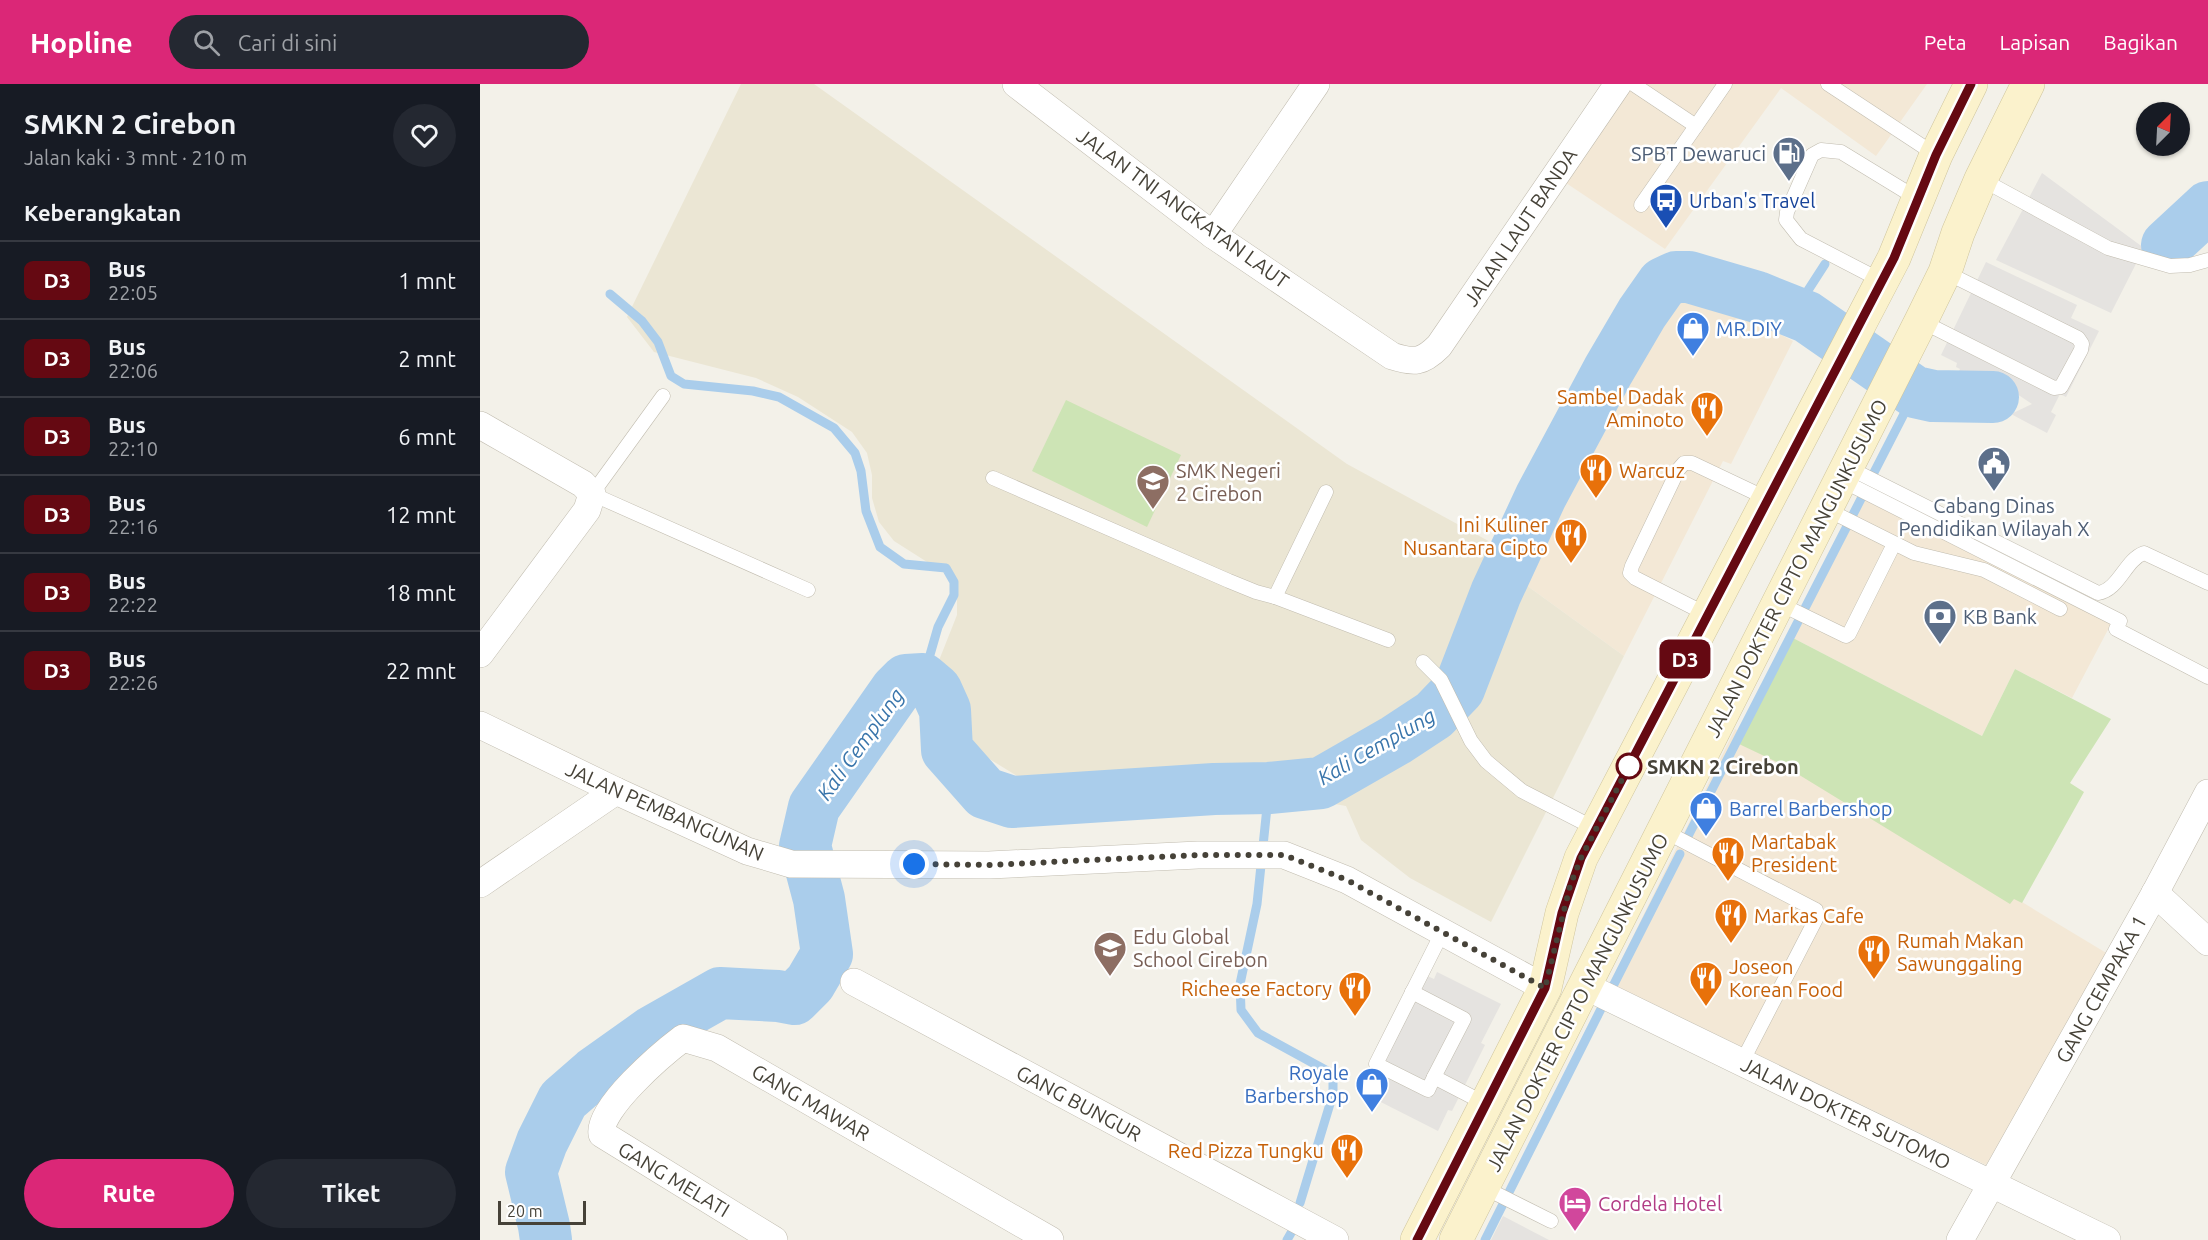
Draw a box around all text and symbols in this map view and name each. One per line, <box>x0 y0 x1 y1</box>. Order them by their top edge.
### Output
search box <box>169 15 589 69</box>
icon: search <box>190 26 223 59</box>
text: Hopline <box>30 27 133 58</box>
text: Cari di sini <box>238 30 337 55</box>
text: Peta <box>1924 30 1967 54</box>
text: Lapisan <box>2000 30 2070 54</box>
text: Bagikan <box>2103 30 2178 54</box>
north arrow <box>2136 102 2190 156</box>
map controls <box>2136 102 2190 156</box>
button: heart <box>393 104 456 167</box>
text: SMKN 2 Cirebon <box>24 108 237 139</box>
street label: JALAN TNI ANGKATAN LAUT <box>1073 123 1293 293</box>
fuel station icon: SPBT Dewaruci <box>1771 135 1807 182</box>
place label: SPBT Dewaruci <box>1631 142 1766 165</box>
street label: JALAN LAUT BANDA <box>1459 144 1581 310</box>
text: Jalan kaki · 3 mnt · 210 m <box>24 146 247 169</box>
bus stop icon: Urban's Travel <box>1648 182 1684 229</box>
place label: Urban's Travel <box>1689 189 1816 212</box>
text: Keberangkatan <box>24 200 181 225</box>
text: Bus <box>108 256 146 281</box>
text: D3 <box>43 268 71 292</box>
text: 1 mnt <box>398 268 456 293</box>
text: 22:05 <box>108 281 158 304</box>
shop icon: MR.DIY <box>1675 310 1711 357</box>
place label: MR.DIY <box>1716 317 1782 340</box>
text: Bus <box>108 334 146 359</box>
text: D3 <box>43 346 71 370</box>
text: 2 mnt <box>398 346 456 371</box>
text: 22:06 <box>108 359 158 382</box>
place label: Sambel Dadak Aminoto <box>1557 385 1684 431</box>
restaurant icon: Sambel Dadak Aminoto <box>1689 390 1725 437</box>
street label: JALAN DOKTER CIPTO MANGUNKUSUMO <box>1700 395 1892 741</box>
text: Bus <box>108 412 146 437</box>
text: D3 <box>43 424 71 448</box>
text: 6 mnt <box>398 424 456 449</box>
text: 22:10 <box>108 437 158 460</box>
public building icon: Cabang Dinas Pendidikan Wilayah X <box>1976 445 2012 492</box>
restaurant icon: Warcuz <box>1578 452 1614 499</box>
place label: SMK Negeri 2 Cirebon <box>1176 459 1281 505</box>
place label: Warcuz <box>1619 459 1685 482</box>
school or university icon: SMK Negeri 2 Cirebon <box>1135 463 1171 510</box>
text: Bus <box>108 490 146 515</box>
place label: Cabang Dinas Pendidikan Wilayah X <box>1898 494 2090 540</box>
text: D3 <box>43 502 71 526</box>
text: 12 mnt <box>386 502 456 527</box>
place label: Ini Kuliner Nusantara Cipto <box>1403 513 1548 559</box>
text: 22:16 <box>108 515 158 538</box>
restaurant icon: Ini Kuliner Nusantara Cipto <box>1553 517 1589 564</box>
text: Bus <box>108 568 146 593</box>
text: D3 <box>43 580 71 604</box>
text: 18 mnt <box>386 580 456 605</box>
text: 22:22 <box>108 593 158 616</box>
bank icon: KB Bank <box>1922 598 1958 645</box>
place label: KB Bank <box>1963 605 2037 628</box>
line badge: D3 <box>1658 640 1712 678</box>
text: Bus <box>108 646 146 671</box>
text: D3 <box>1671 647 1699 671</box>
text: D3 <box>43 658 71 682</box>
text: 22 mnt <box>386 658 456 683</box>
text: 22:26 <box>108 671 158 694</box>
water label: Kali Cemplung <box>812 684 908 804</box>
water label: Kali Cemplung <box>1313 703 1439 789</box>
marker: SMKN 2 Cirebon <box>1616 753 1642 779</box>
place label: SMKN 2 Cirebon <box>1647 755 1799 778</box>
street label: JALAN PEMBANGUNAN <box>562 757 768 865</box>
shop icon: Barrel Barbershop <box>1688 790 1724 837</box>
place label: Barrel Barbershop <box>1729 797 1892 820</box>
street label: JALAN DOKTER CIPTO MANGUNKUSUMO <box>1481 829 1673 1175</box>
place label: Martabak President <box>1751 830 1837 876</box>
restaurant icon: Martabak President <box>1710 835 1746 882</box>
your location <box>899 849 929 879</box>
restaurant icon: Markas Cafe <box>1713 897 1749 944</box>
place label: Markas Cafe <box>1754 904 1864 927</box>
street label: GANG CEMPAKA 1 <box>2051 911 2151 1067</box>
place label: Edu Global School Cirebon <box>1133 925 1268 971</box>
place label: Rumah Makan Sawunggaling <box>1897 929 2024 975</box>
school or university icon: Edu Global School Cirebon <box>1092 930 1128 977</box>
restaurant icon: Rumah Makan Sawunggaling <box>1856 933 1892 980</box>
place label: Joseon Korean Food <box>1729 955 1843 1001</box>
restaurant icon: Joseon Korean Food <box>1688 960 1724 1007</box>
restaurant icon: Richeese Factory <box>1337 970 1373 1017</box>
place label: Richeese Factory <box>1181 977 1332 1000</box>
street label: JALAN DOKTER SUTOMO <box>1737 1052 1955 1174</box>
street label: GANG MAWAR <box>748 1059 874 1145</box>
street label: GANG BUNGUR <box>1012 1060 1146 1146</box>
place label: Royale Barbershop <box>1245 1061 1349 1107</box>
shop icon: Royale Barbershop <box>1354 1066 1390 1113</box>
restaurant icon: Red Pizza Tungku <box>1329 1132 1365 1179</box>
street label: GANG MELATI <box>614 1137 734 1221</box>
place label: Red Pizza Tungku <box>1168 1139 1324 1162</box>
button: Rute <box>24 1159 234 1228</box>
button: Tiket <box>246 1159 456 1228</box>
hotel icon: Cordela Hotel <box>1557 1185 1593 1232</box>
place label: Cordela Hotel <box>1598 1192 1722 1215</box>
scale bar <box>498 1198 586 1226</box>
text: 20 m <box>507 1202 543 1220</box>

